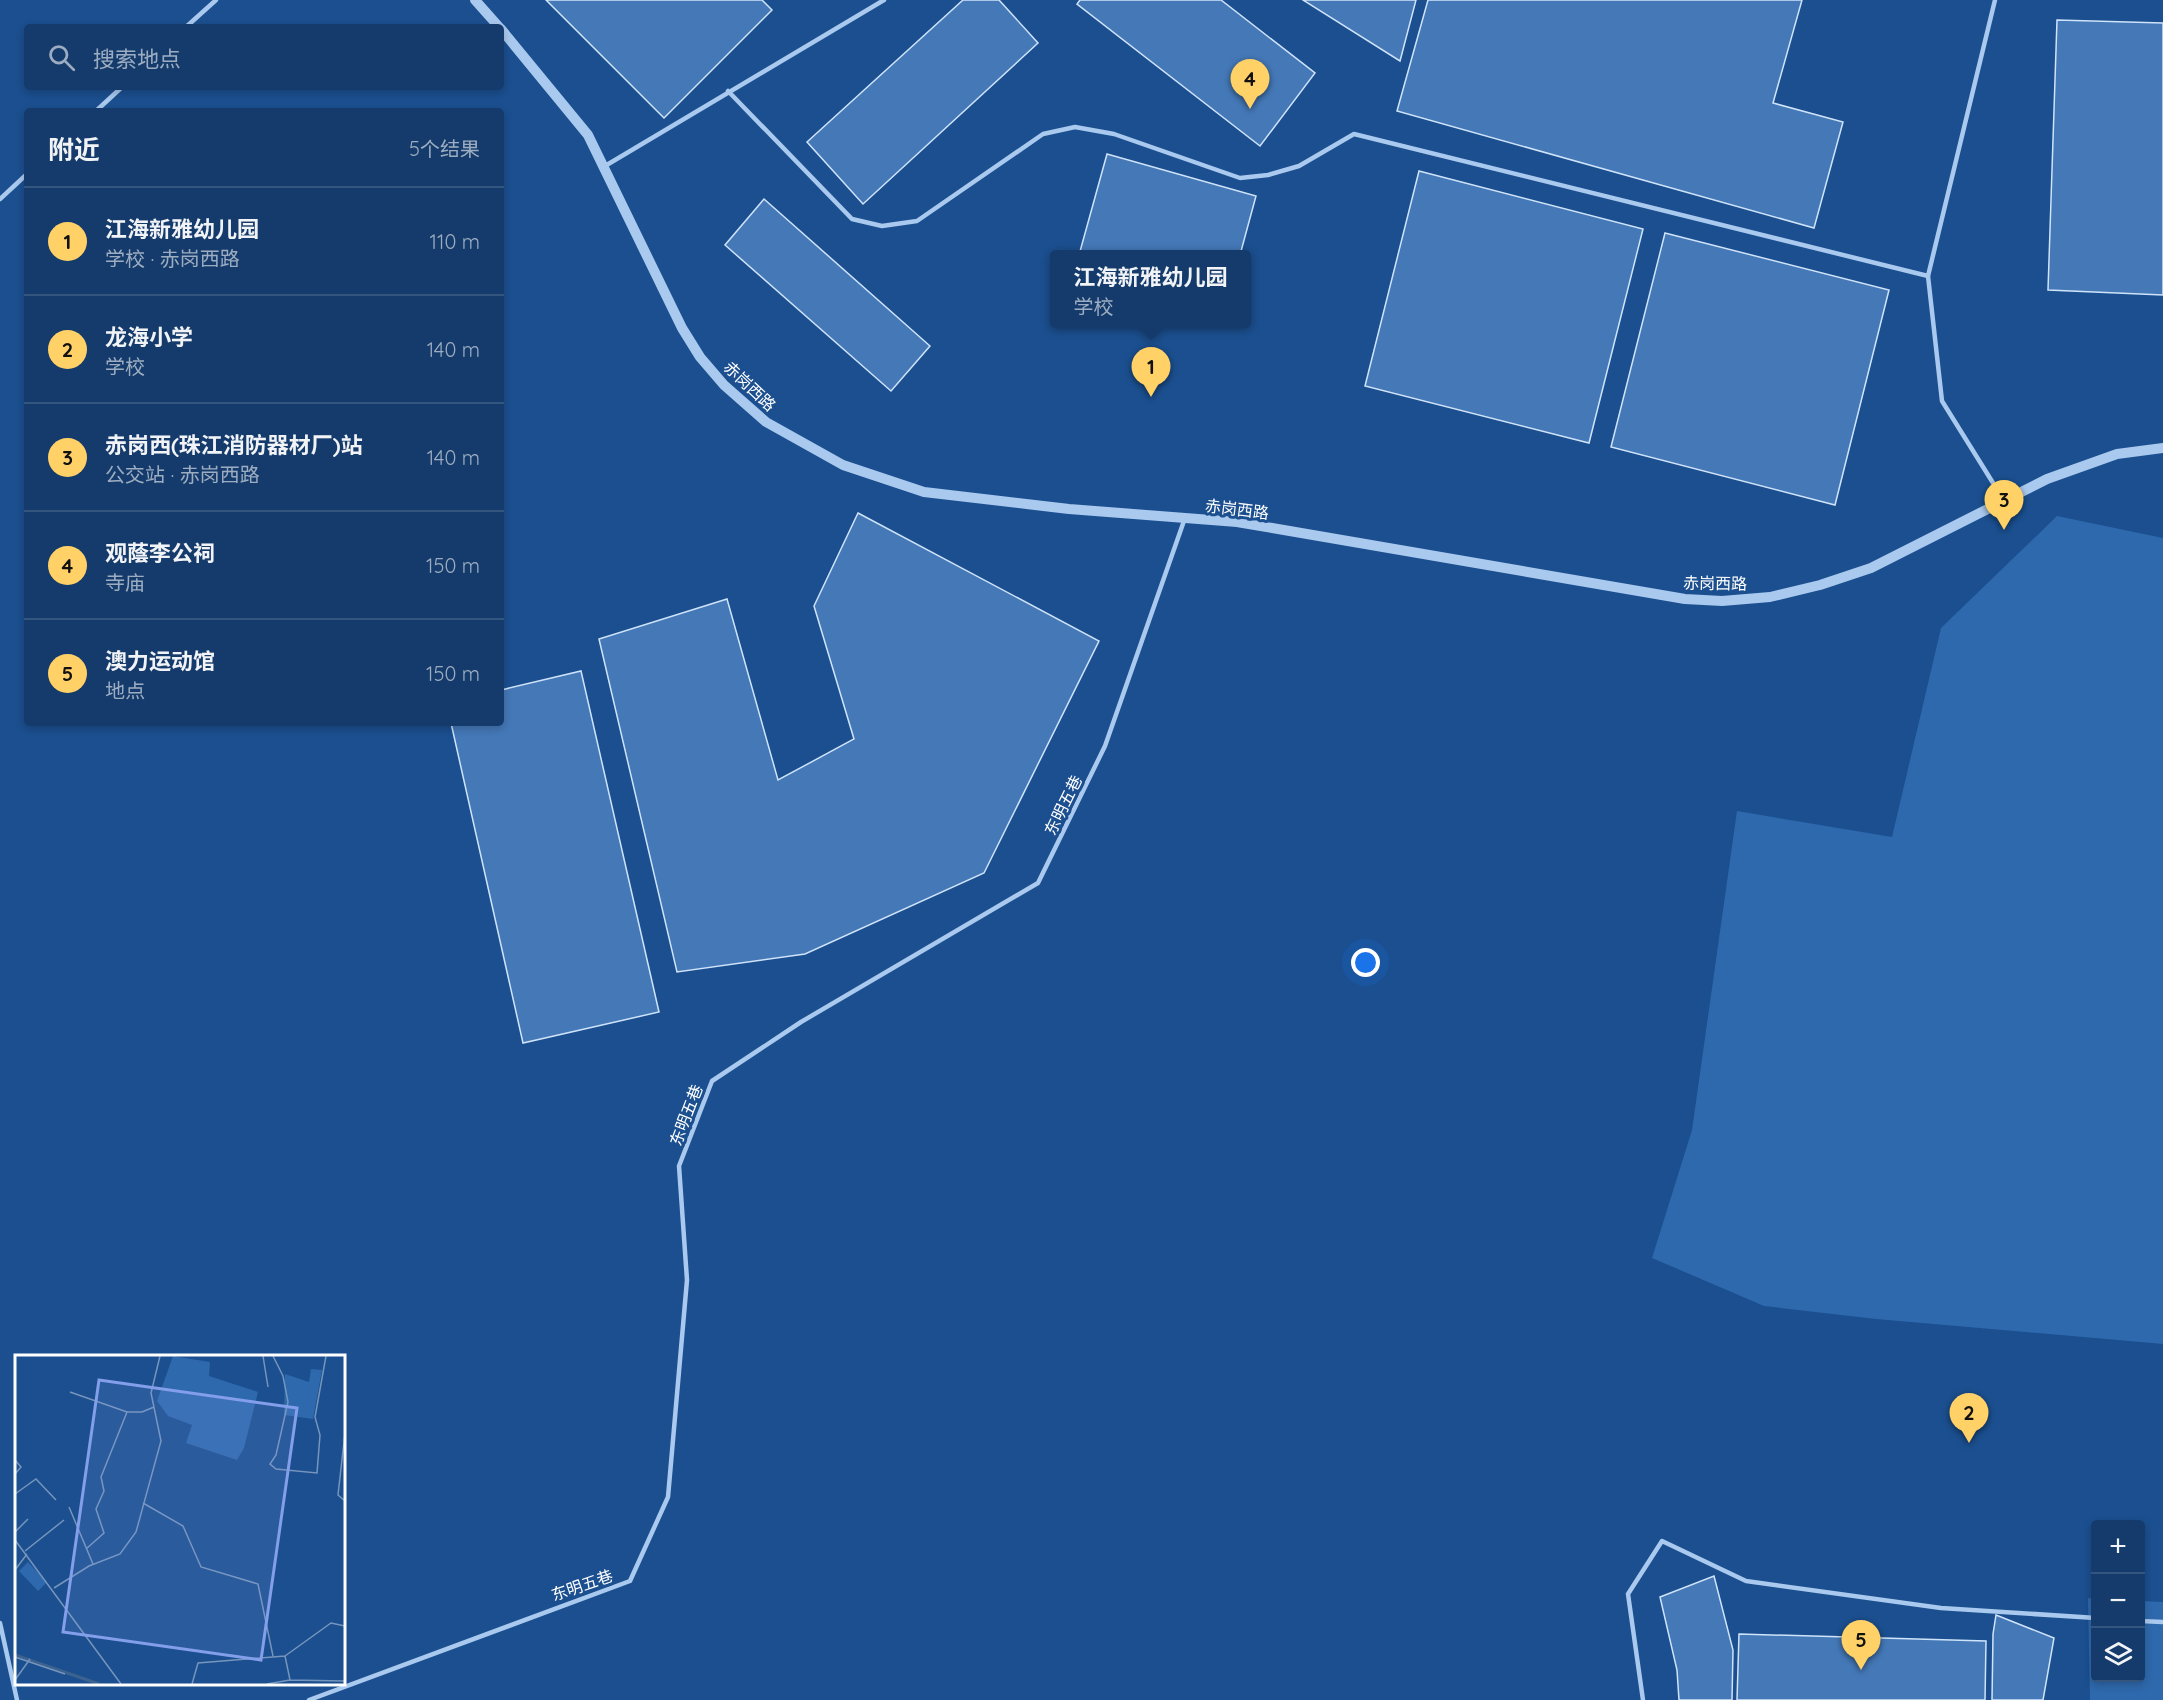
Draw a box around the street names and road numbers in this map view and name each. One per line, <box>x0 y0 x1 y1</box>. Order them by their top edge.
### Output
street label: 赤岗西路 <box>720 357 780 415</box>
street label: 赤岗西路 <box>1204 495 1270 523</box>
street label: 赤岗西路 <box>1683 572 1747 594</box>
street label: 东明五巷 <box>1040 772 1086 838</box>
street label: 东明五巷 <box>665 1082 707 1148</box>
street label: 东明五巷 <box>548 1565 616 1605</box>

